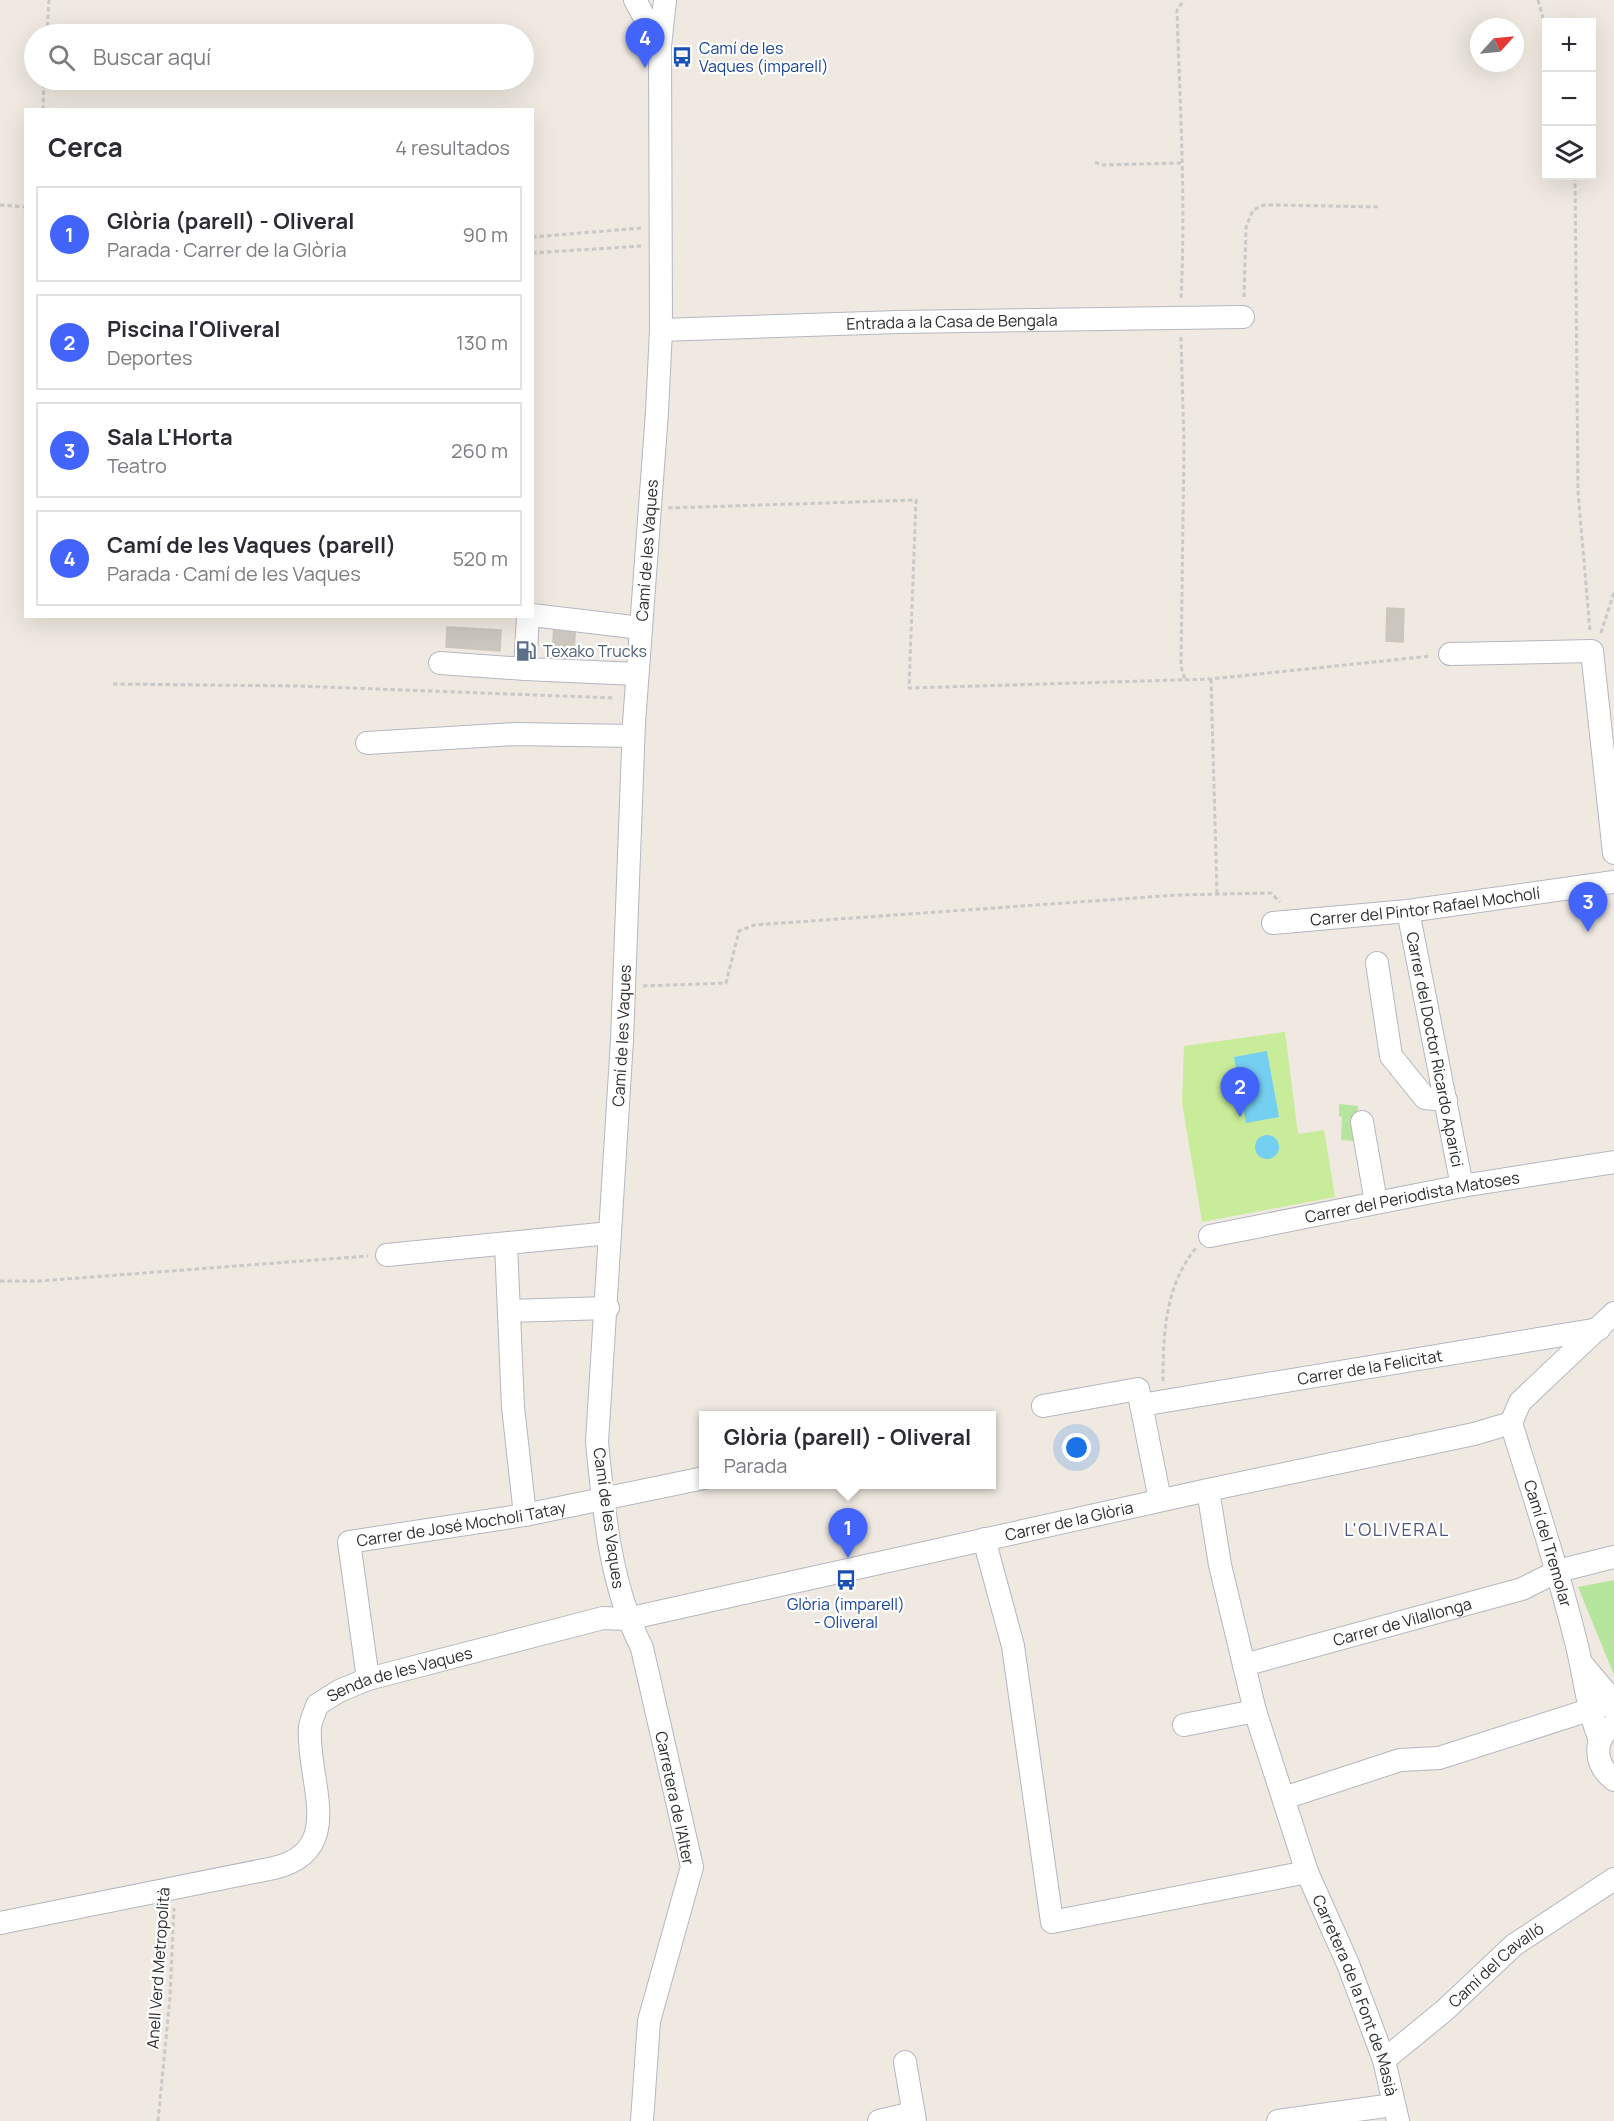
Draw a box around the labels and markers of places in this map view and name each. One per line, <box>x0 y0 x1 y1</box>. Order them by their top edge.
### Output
pin: 4 <box>626 19 664 68</box>
place label: Camí de les Vaques (imparell) <box>699 37 829 77</box>
bus stop icon: Camí de les Vaques (imparell) <box>670 45 694 69</box>
fuel station icon: Texako Trucks <box>514 639 538 663</box>
place label: Texako Trucks <box>543 640 647 662</box>
pin: 3 <box>1568 882 1608 932</box>
pin: 2 <box>1220 1068 1260 1117</box>
pin: 1 <box>828 1508 868 1558</box>
bus stop icon: Glòria (imparell) - Oliveral <box>834 1568 858 1592</box>
place label: Glòria (imparell) - Oliveral <box>787 1593 905 1633</box>

